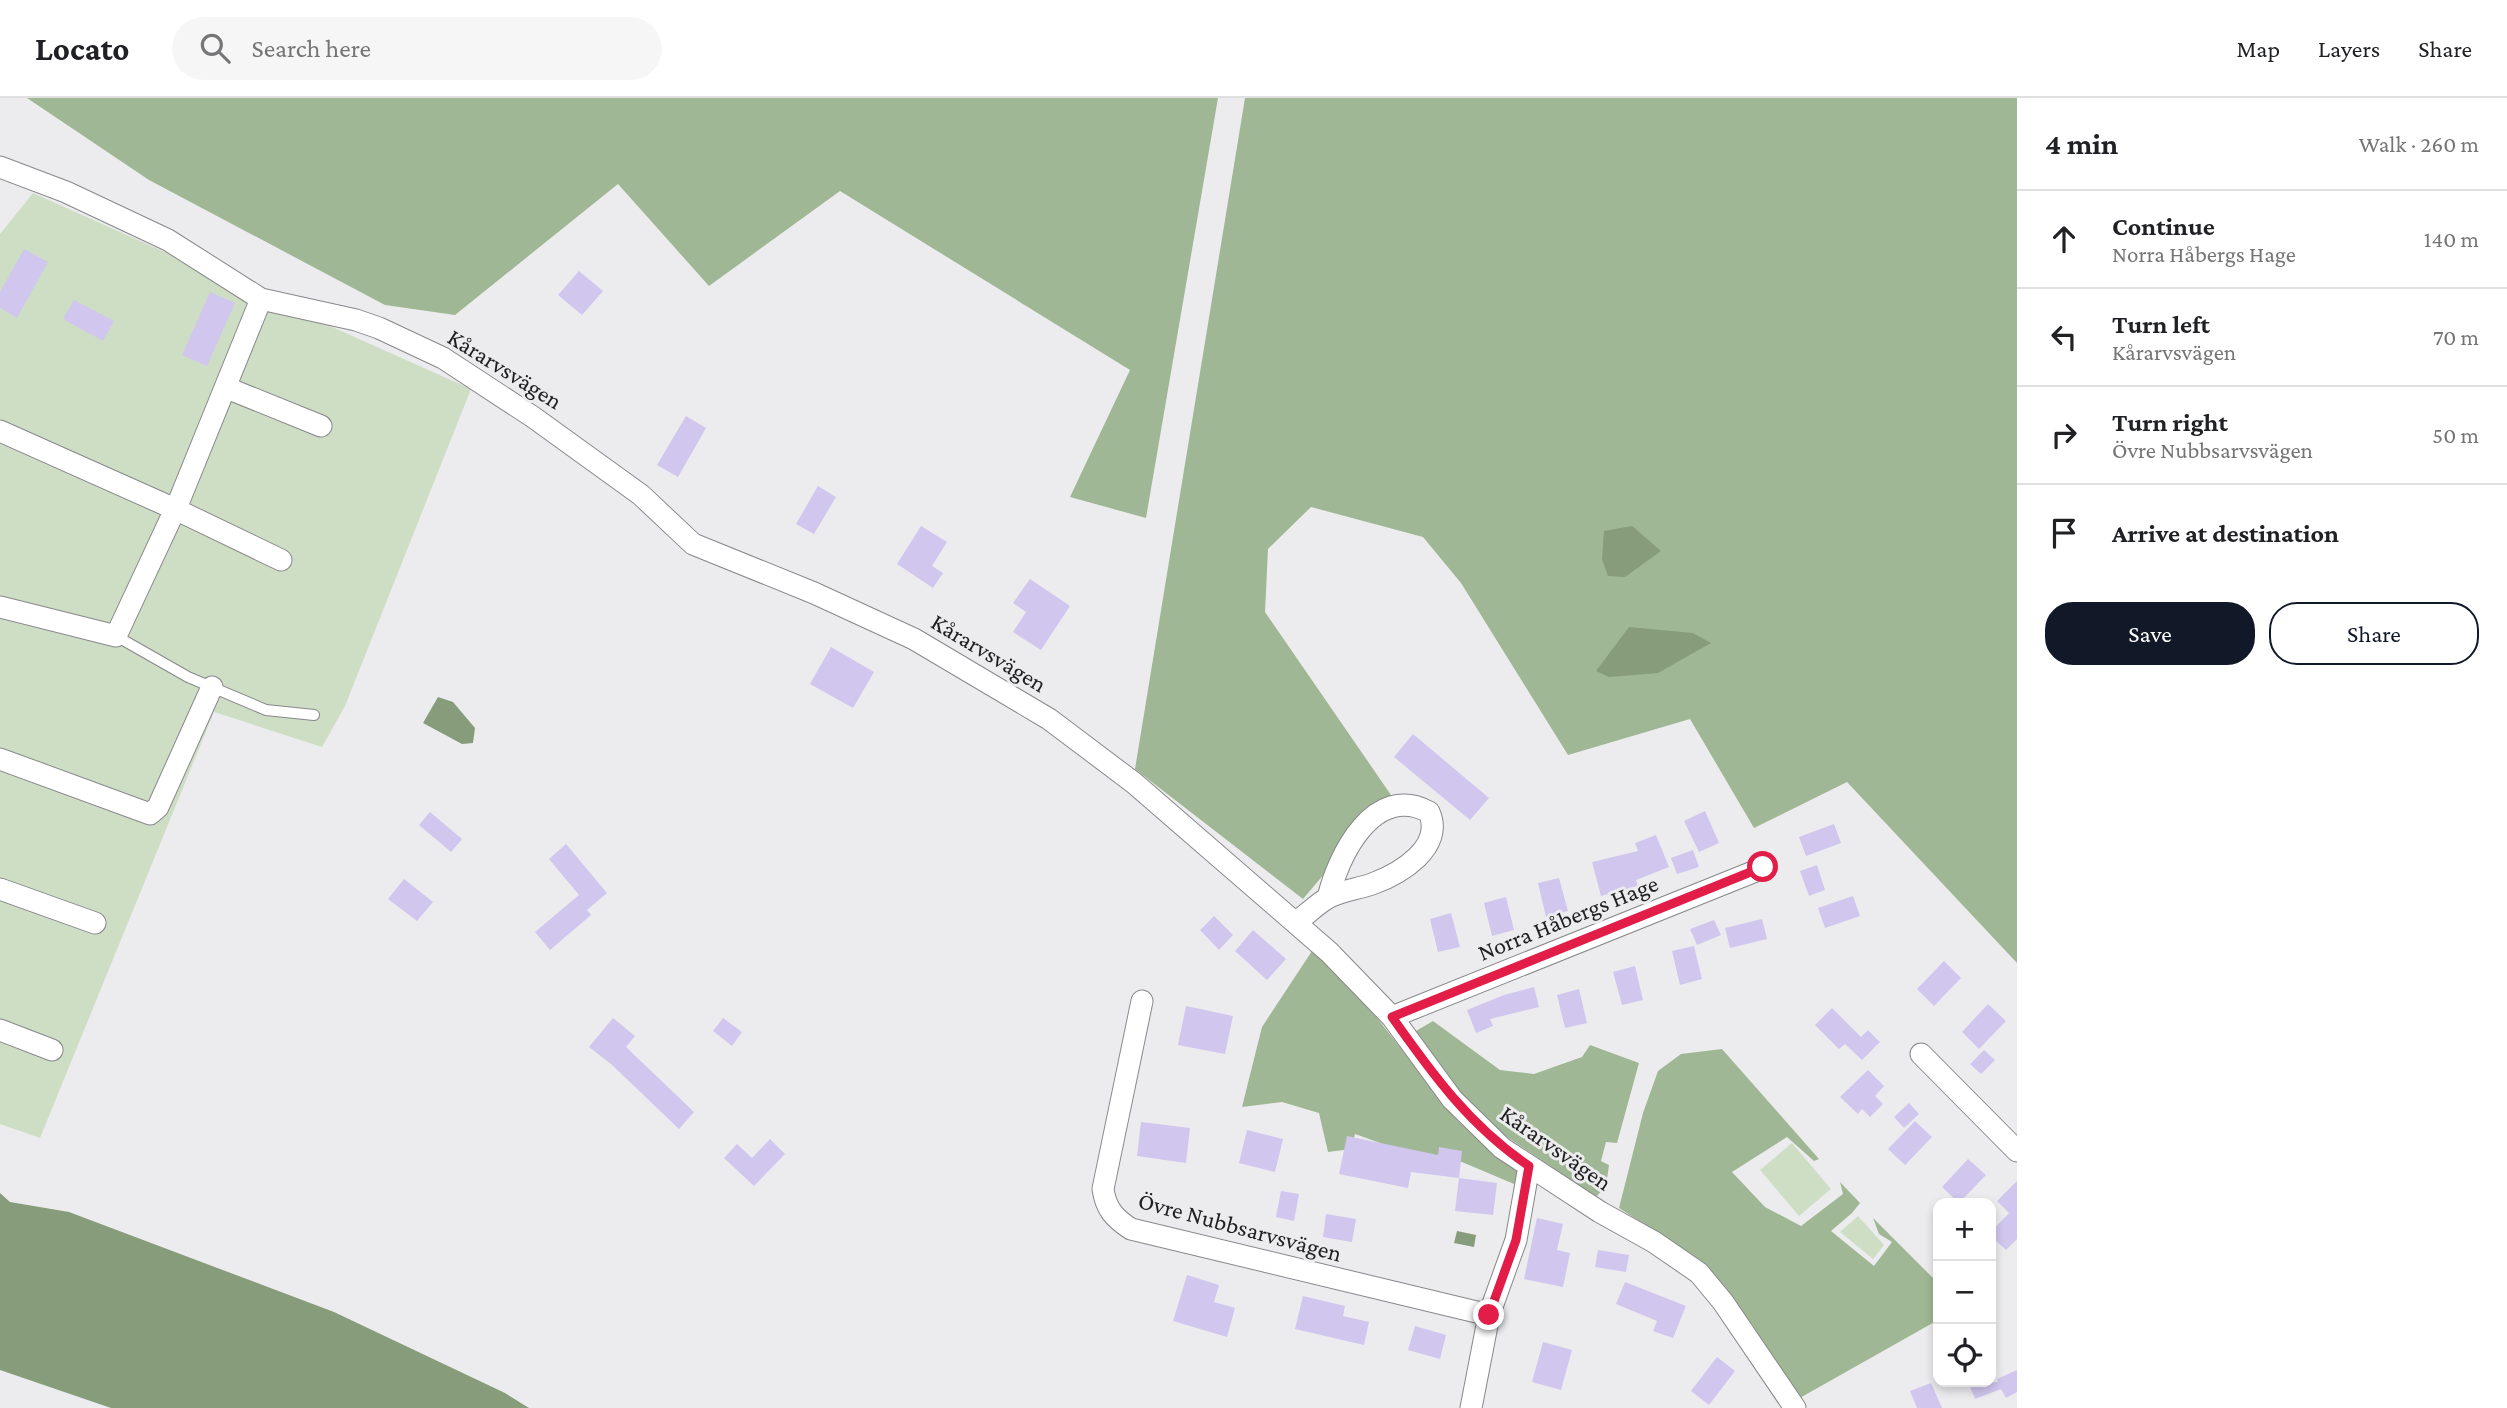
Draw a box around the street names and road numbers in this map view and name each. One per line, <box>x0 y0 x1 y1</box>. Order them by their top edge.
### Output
street label: Kårarvsvägen <box>443 323 567 414</box>
street label: Kårarvsvägen <box>927 608 1052 698</box>
street label: Norra Håbergs Hage <box>1474 869 1662 966</box>
street label: Kårarvsvägen <box>1495 1099 1617 1196</box>
street label: Övre Nubbsarvsvägen <box>1135 1186 1345 1267</box>

